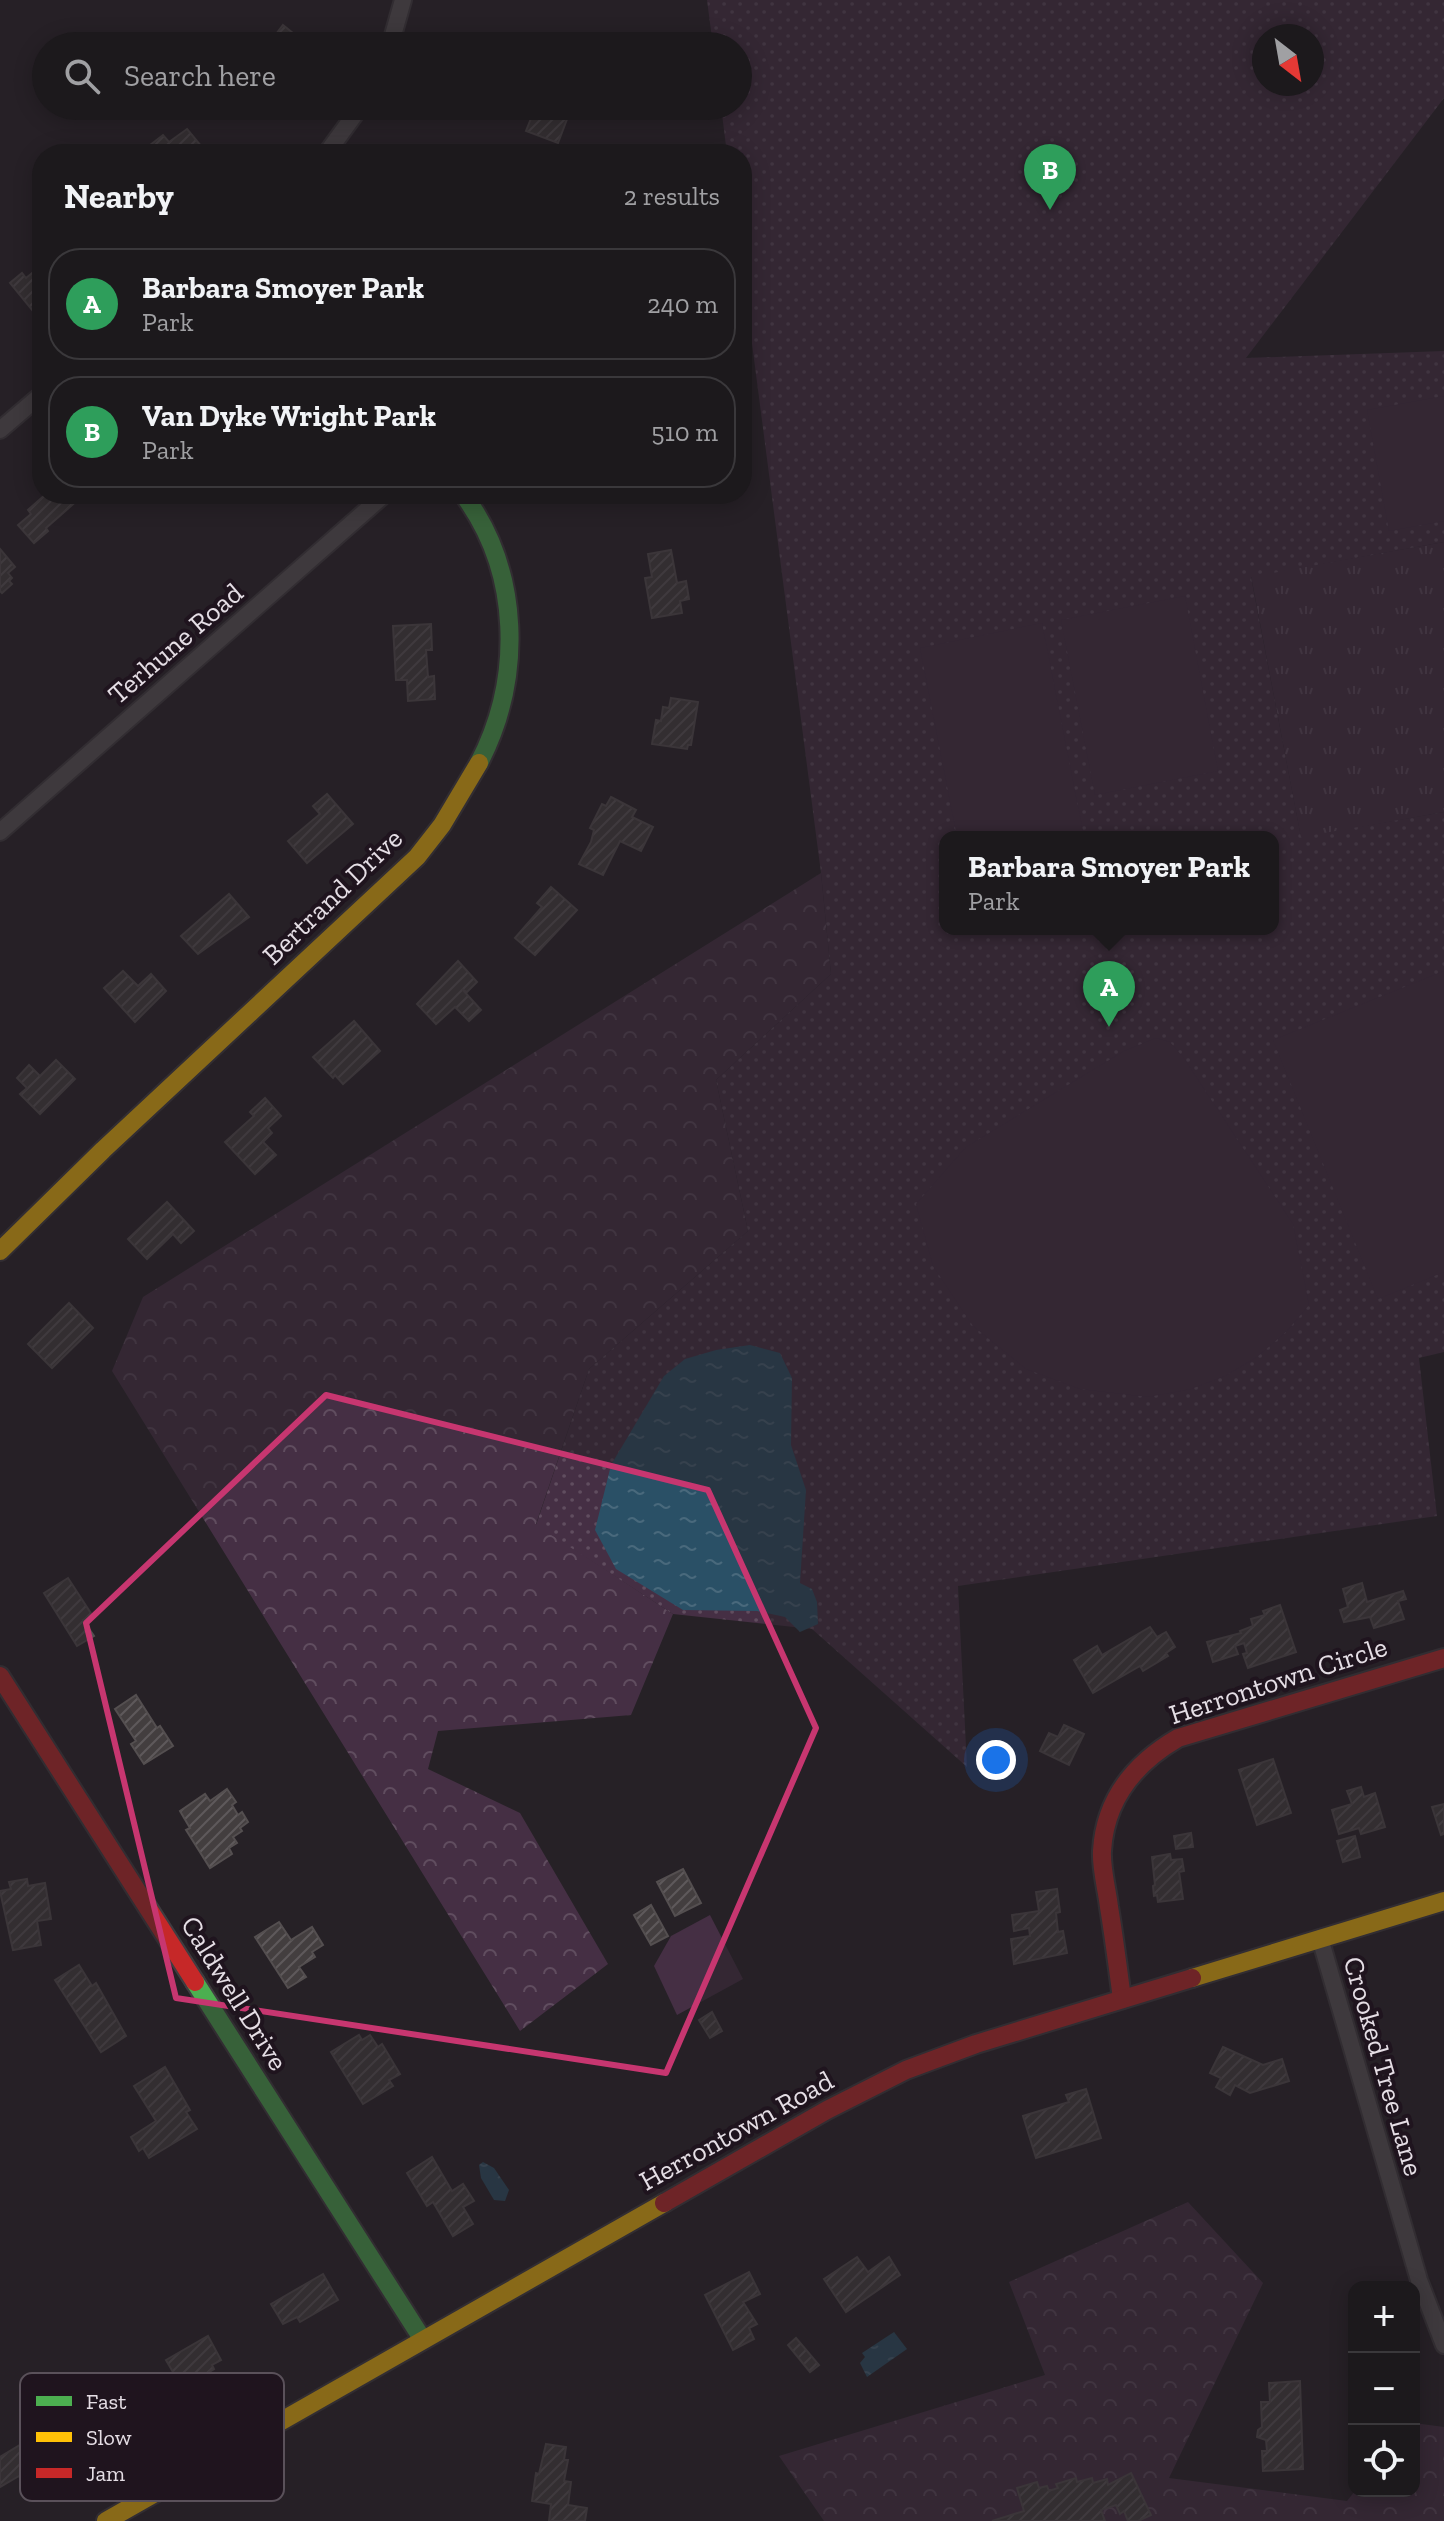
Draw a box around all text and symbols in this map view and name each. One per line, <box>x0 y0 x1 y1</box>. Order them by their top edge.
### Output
north arrow <box>1252 24 1324 96</box>
search box <box>32 32 752 120</box>
icon: search <box>60 54 104 98</box>
text: Search here <box>124 58 276 94</box>
pin: B <box>1024 144 1076 210</box>
text: Nearby <box>64 176 174 217</box>
text: 2 results <box>624 180 720 212</box>
text: Barbara Smoyer Park <box>142 270 424 306</box>
text: A <box>83 288 101 320</box>
text: 240 m <box>647 288 718 320</box>
text: Park <box>142 306 194 338</box>
text: Van Dyke Wright Park <box>142 398 436 434</box>
text: B <box>84 416 100 448</box>
text: 510 m <box>651 416 718 448</box>
text: Park <box>142 434 194 466</box>
street label: Terhune Road <box>101 576 249 711</box>
street label: Bertrand Drive <box>256 822 409 971</box>
popup <box>939 831 1279 935</box>
text: Barbara Smoyer Park <box>968 849 1250 885</box>
text: Park <box>968 885 1020 917</box>
pin: A <box>1083 961 1135 1027</box>
street label: Herrontown Circle <box>1165 1630 1391 1731</box>
your location <box>976 1740 1016 1780</box>
street label: Caldwell Drive <box>174 1910 295 2077</box>
street label: Crooked Tree Lane <box>1336 1953 1431 2180</box>
street label: Herrontown Road <box>634 2064 839 2197</box>
map controls <box>1348 2281 1420 2497</box>
button: + <box>1348 2281 1420 2353</box>
button: − <box>1348 2353 1420 2425</box>
legend <box>20 2373 284 2501</box>
text: Fast <box>86 2388 127 2415</box>
text: Slow <box>86 2424 132 2451</box>
button: locate <box>1348 2425 1420 2497</box>
text: Jam <box>86 2460 125 2487</box>

